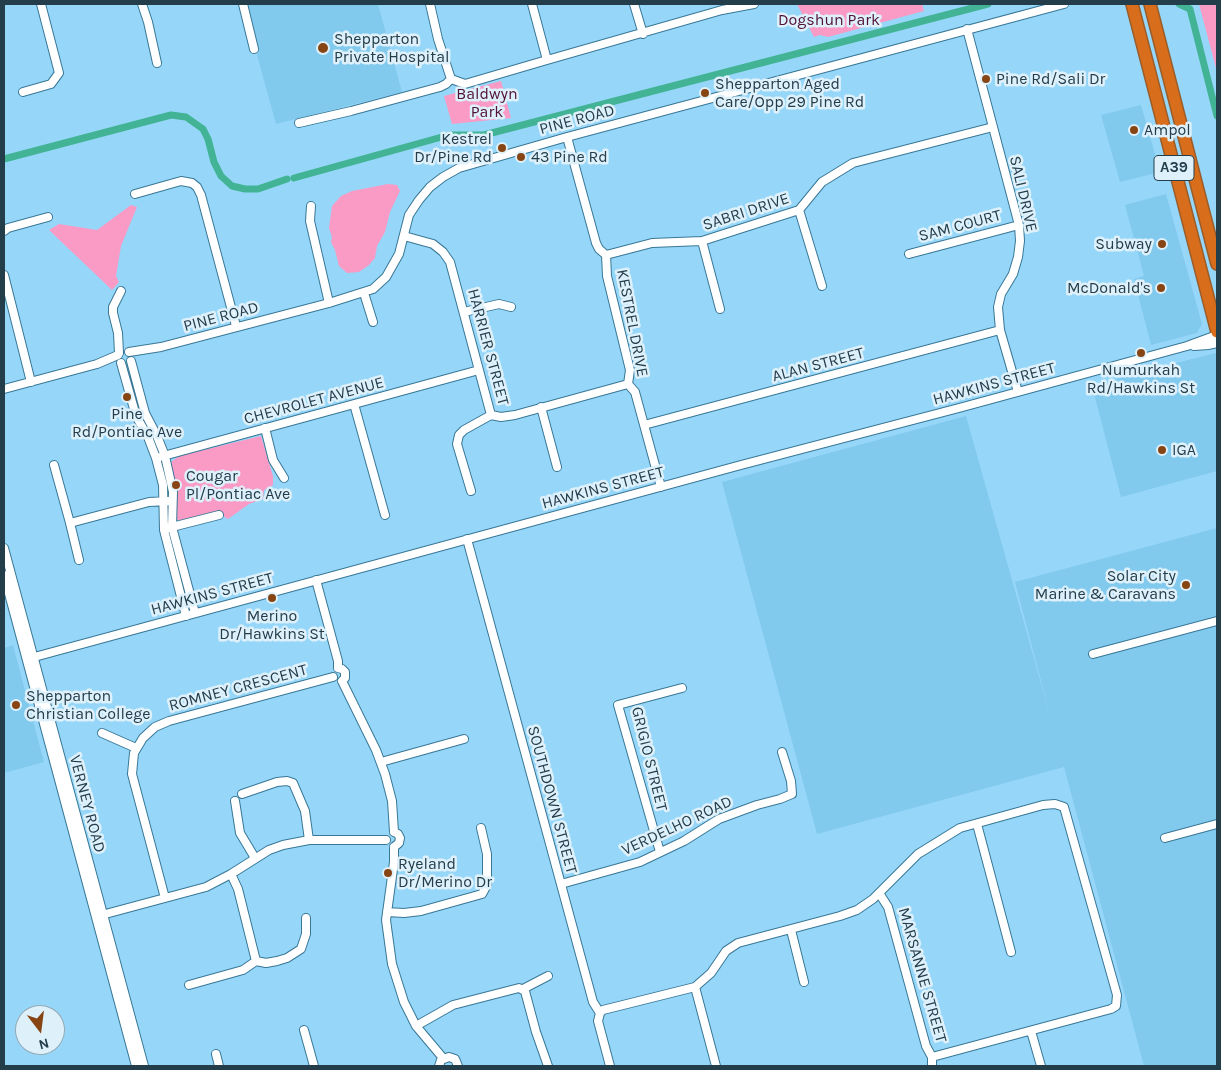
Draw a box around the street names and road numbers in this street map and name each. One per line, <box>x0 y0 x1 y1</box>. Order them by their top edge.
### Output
street label: PINE ROAD <box>537 101 617 139</box>
street label: SALI DRIVE <box>1005 154 1041 234</box>
road number: A39 <box>1154 156 1194 180</box>
street label: SABRI DRIVE <box>700 189 792 235</box>
street label: SAM COURT <box>917 206 1003 246</box>
street label: KESTREL DRIVE <box>612 268 652 378</box>
street label: HARRIER STREET <box>463 287 513 407</box>
street label: PINE ROAD <box>181 298 261 336</box>
street label: ALAN STREET <box>770 344 866 386</box>
street label: HAWKINS STREET <box>931 358 1057 410</box>
street label: CHEVROLET AVENUE <box>242 373 386 429</box>
street label: HAWKINS STREET <box>540 462 666 514</box>
street label: HAWKINS STREET <box>149 568 275 620</box>
street label: ROMNEY CRESCENT <box>167 660 309 716</box>
street label: GRIGIO STREET <box>627 705 671 813</box>
street label: SOUTHDOWN STREET <box>523 724 581 876</box>
street label: VERNEY ROAD <box>65 753 109 855</box>
street label: VERDELHO ROAD <box>619 792 735 860</box>
street label: MARSANNE STREET <box>894 905 950 1045</box>

